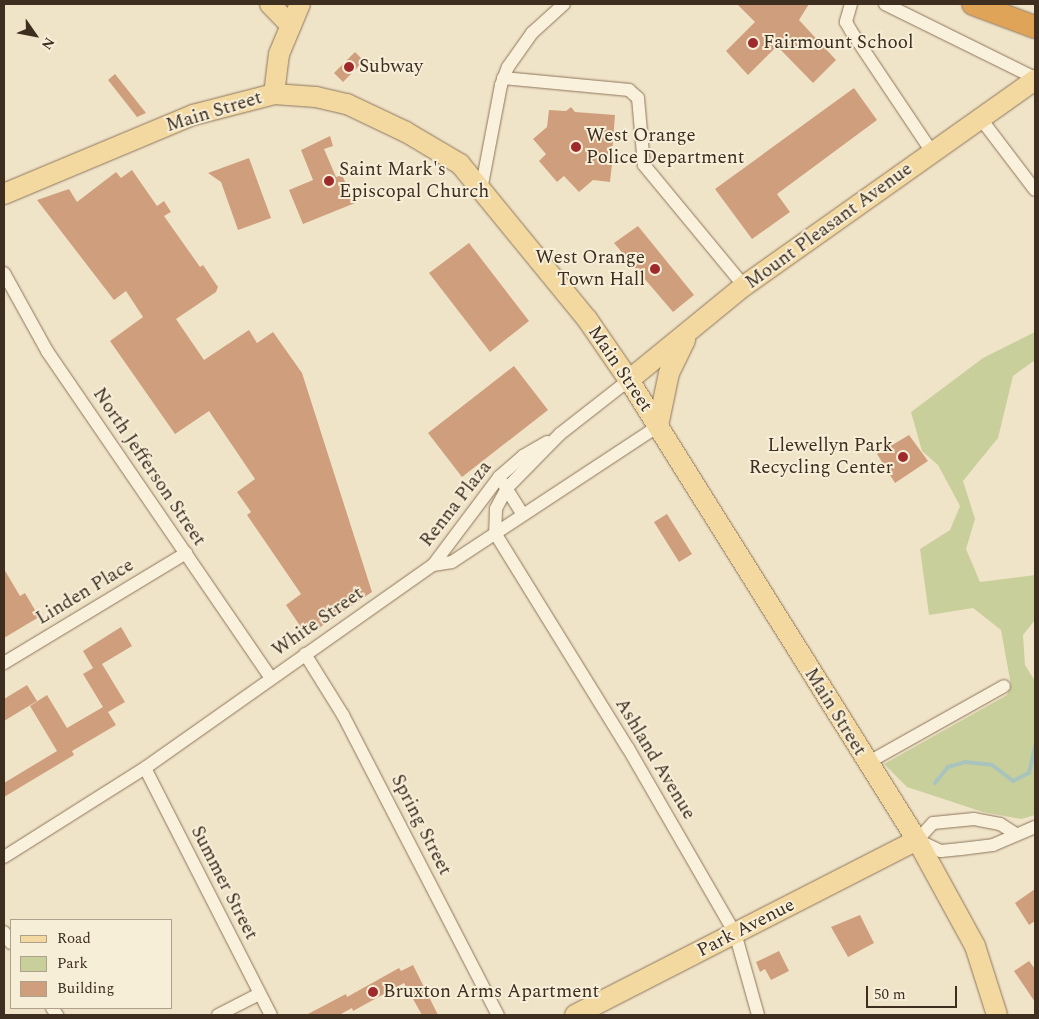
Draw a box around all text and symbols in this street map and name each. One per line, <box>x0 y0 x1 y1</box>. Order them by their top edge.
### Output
north arrow <box>10 10 60 60</box>
place label: Fairmount School <box>763 32 914 54</box>
text: N <box>36 33 60 54</box>
marker: Fairmount School <box>747 37 759 49</box>
place label: Subway <box>359 56 423 78</box>
marker: Subway <box>343 61 355 73</box>
street label: Main Street <box>163 87 265 137</box>
place label: West Orange Police Department <box>586 125 744 169</box>
marker: West Orange Police Department <box>570 141 582 153</box>
street label: Mount Pleasant Avenue <box>741 158 917 294</box>
place label: Saint Mark's Episcopal Church <box>339 159 489 203</box>
marker: Saint Mark's Episcopal Church <box>323 175 335 187</box>
place label: West Orange Town Hall <box>535 247 645 291</box>
marker: West Orange Town Hall <box>649 263 661 275</box>
street label: Main Street <box>583 322 657 416</box>
street label: North Jefferson Street <box>88 384 210 550</box>
place label: Llewellyn Park Recycling Center <box>749 435 893 479</box>
marker: Llewellyn Park Recycling Center <box>897 451 909 463</box>
street label: Renna Plaza <box>415 456 497 552</box>
street label: Linden Place <box>32 554 138 630</box>
street label: White Street <box>268 582 368 662</box>
street label: Main Street <box>799 664 871 760</box>
street label: Ashland Avenue <box>610 694 700 824</box>
street label: Spring Street <box>386 771 456 879</box>
street label: Summer Street <box>186 822 262 944</box>
street label: Park Avenue <box>693 894 799 962</box>
legend <box>10 919 172 1009</box>
text: Road <box>57 927 91 950</box>
text: Park <box>57 952 88 975</box>
scale bar <box>869 976 960 1008</box>
text: Building <box>57 977 114 1000</box>
place label: Bruxton Arms Apartment <box>383 981 599 1003</box>
text: 50 m <box>874 983 906 1006</box>
marker: Bruxton Arms Apartment <box>367 986 379 998</box>

